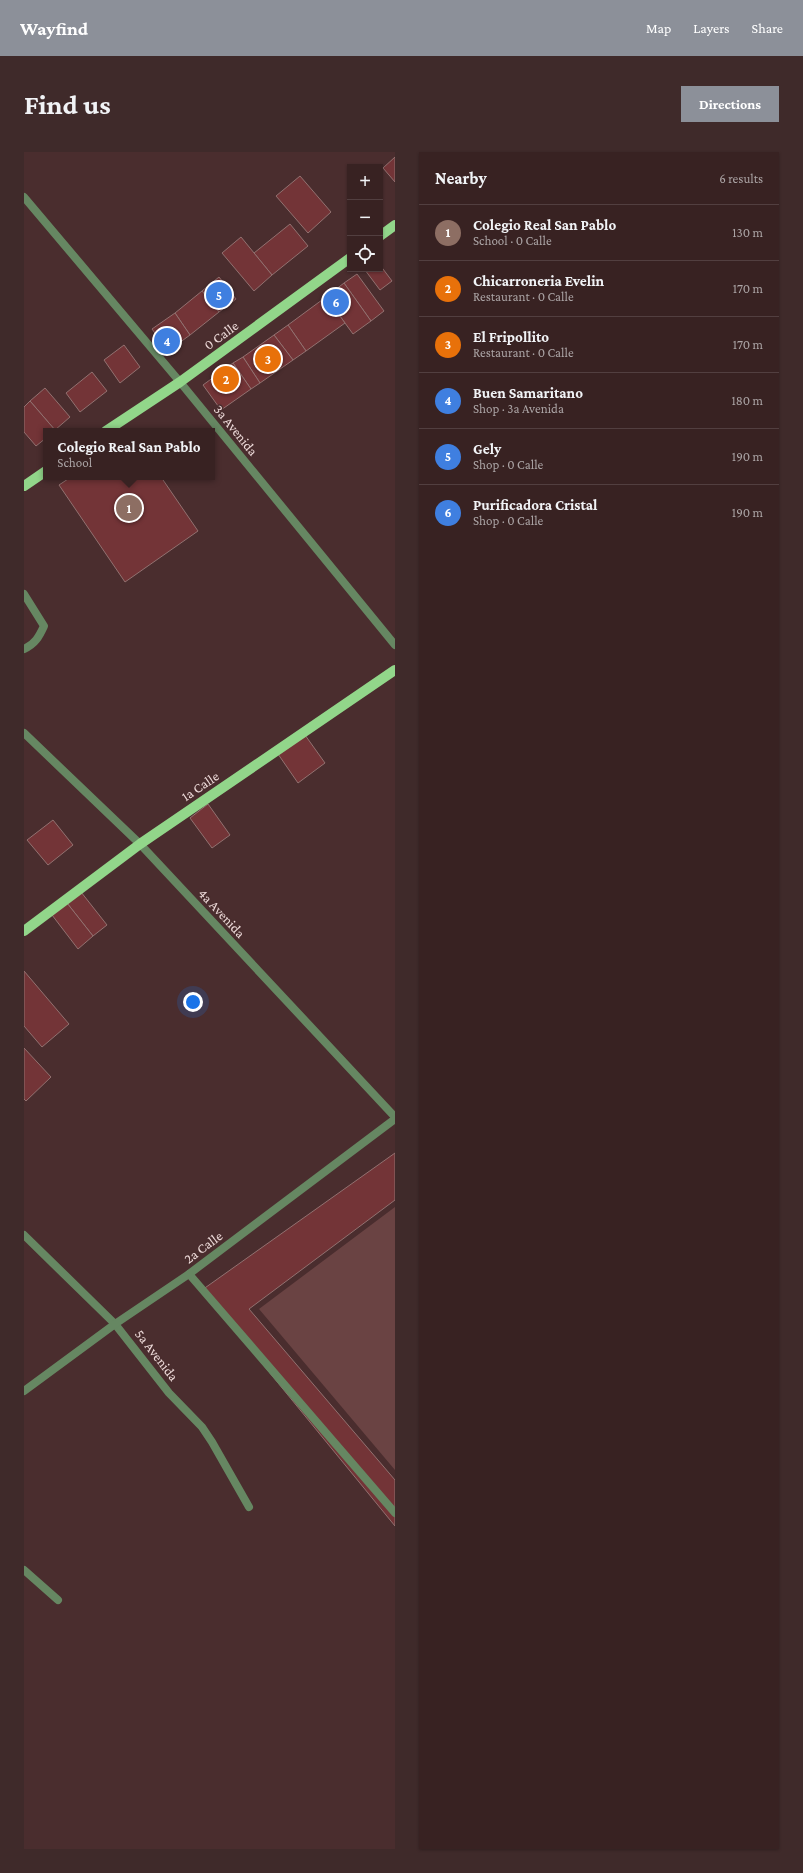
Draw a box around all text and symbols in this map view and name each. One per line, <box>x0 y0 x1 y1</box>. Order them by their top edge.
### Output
text: Wayfind <box>20 18 88 39</box>
text: Map <box>646 20 671 36</box>
text: Layers <box>693 20 730 36</box>
text: Share <box>752 20 783 36</box>
button: Directions <box>681 86 779 122</box>
text: Find us <box>24 89 111 120</box>
map controls <box>347 164 383 272</box>
button: + <box>347 164 383 200</box>
text: Nearby <box>435 169 487 188</box>
text: 6 results <box>719 171 763 186</box>
button: − <box>347 200 383 236</box>
text: Colegio Real San Pablo <box>473 217 616 233</box>
text: 1 <box>446 225 450 240</box>
text: 130 m <box>732 225 763 240</box>
text: School · 0 Calle <box>473 233 552 248</box>
button: locate <box>347 236 383 272</box>
text: Chicarroneria Evelin <box>473 273 604 289</box>
pin: 5 <box>206 280 232 310</box>
text: 2 <box>445 281 451 296</box>
text: 170 m <box>733 281 763 296</box>
pin: 6 <box>323 287 349 317</box>
text: Restaurant · 0 Calle <box>473 289 574 304</box>
street label: 0 Calle <box>201 317 241 353</box>
pin: 4 <box>154 326 180 356</box>
text: El Fripollito <box>473 329 549 345</box>
text: 3 <box>445 337 451 352</box>
text: 170 m <box>733 337 763 352</box>
pin: 3 <box>255 344 281 374</box>
text: Restaurant · 0 Calle <box>473 345 574 360</box>
pin: 2 <box>213 364 239 394</box>
text: Buen Samaritano <box>473 385 583 401</box>
text: 4 <box>444 393 452 408</box>
text: 180 m <box>731 393 763 408</box>
street label: 3a Avenida <box>211 401 262 459</box>
text: Shop · 3a Avenida <box>473 401 564 416</box>
popup <box>43 428 215 480</box>
text: Colegio Real San Pablo <box>57 439 201 455</box>
text: Gely <box>473 441 501 457</box>
text: 5 <box>445 449 451 464</box>
text: 190 m <box>732 449 763 464</box>
text: School <box>57 455 92 470</box>
text: Shop · 0 Calle <box>473 457 543 472</box>
pin: 1 <box>116 493 142 523</box>
text: Purificadora Cristal <box>473 497 597 513</box>
text: 6 <box>444 505 452 520</box>
text: 190 m <box>732 505 763 520</box>
text: Shop · 0 Calle <box>473 513 543 528</box>
street label: 1a Calle <box>178 768 222 804</box>
street label: 4a Avenida <box>195 885 249 941</box>
your location <box>183 992 203 1012</box>
street label: 2a Calle <box>181 1227 225 1267</box>
street label: 5a Avenida <box>132 1326 182 1384</box>

